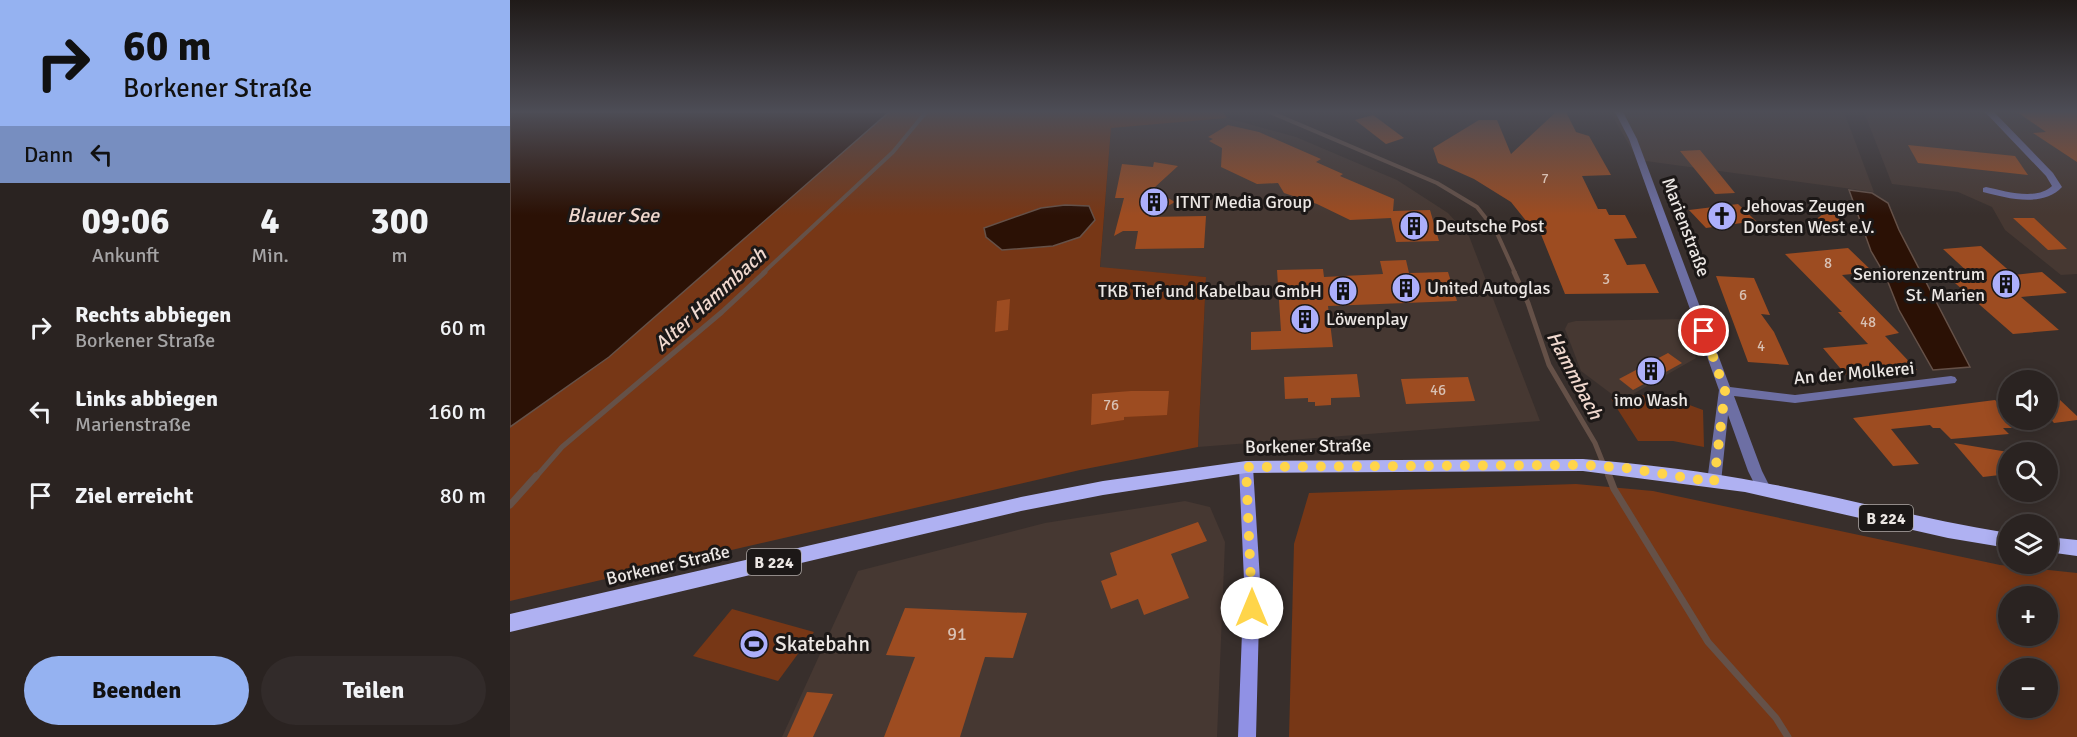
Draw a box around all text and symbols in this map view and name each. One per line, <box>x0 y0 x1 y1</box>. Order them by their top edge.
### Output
text: 60 m <box>123 21 212 72</box>
icon: right <box>24 24 102 102</box>
text: Borkener Straße <box>123 72 312 105</box>
icon: left <box>85 138 118 171</box>
text: Dann <box>24 141 73 168</box>
house number: 7 <box>1541 170 1549 187</box>
street label: Marienstraße <box>1657 174 1715 280</box>
building icon: ITNT Media Group <box>1138 186 1170 218</box>
place label: ITNT Media Group <box>1175 191 1312 213</box>
place label: Jehovas Zeugen Dorsten West e.V. <box>1743 195 1875 238</box>
text: 09:06 <box>81 199 170 244</box>
text: 4 <box>260 199 280 244</box>
text: 300 <box>370 199 429 244</box>
church icon: Jehovas Zeugen Dorsten West e.V. <box>1706 200 1738 232</box>
water label: Blauer See <box>567 203 660 228</box>
building icon: Deutsche Post <box>1398 210 1430 242</box>
place label: Deutsche Post <box>1435 215 1544 237</box>
water label: Alter Hammbach <box>649 242 773 356</box>
text: Ankunft <box>92 243 159 268</box>
text: Min. <box>251 243 289 268</box>
text: m <box>391 243 407 268</box>
house number: 8 <box>1824 254 1832 272</box>
place label: Seniorenzentrum St. Marien <box>1853 263 1985 306</box>
building icon: Seniorenzentrum St. Marien <box>1990 268 2022 300</box>
house number: 3 <box>1602 270 1610 288</box>
building icon: United Autoglas <box>1390 272 1422 304</box>
building icon: TKB Tief und Kabelbau GmbH <box>1327 275 1359 307</box>
place label: United Autoglas <box>1427 277 1550 299</box>
place label: TKB Tief und Kabelbau GmbH <box>1098 280 1322 302</box>
house number: 6 <box>1739 286 1747 304</box>
text: Rechts abbiegen <box>75 301 231 328</box>
building icon: Löwenplay <box>1289 303 1321 335</box>
pin <box>1678 305 1729 356</box>
place label: Löwenplay <box>1326 308 1408 330</box>
icon: right <box>24 311 57 344</box>
house number: 48 <box>1860 313 1876 331</box>
text: 60 m <box>440 314 486 341</box>
icon: arrive <box>1687 314 1720 347</box>
water label: Hammbach <box>1541 327 1609 425</box>
text: Borkener Straße <box>75 328 215 353</box>
house number: 4 <box>1757 337 1765 355</box>
building icon: imo Wash <box>1635 355 1667 387</box>
street label: An der Molkerei <box>1793 357 1915 389</box>
map controls <box>1998 370 2058 718</box>
button: sound <box>1998 370 2058 430</box>
house number: 46 <box>1430 381 1446 399</box>
text: Links abbiegen <box>75 385 218 412</box>
place label: imo Wash <box>1614 389 1688 411</box>
icon: left <box>24 395 57 428</box>
house number: 76 <box>1103 396 1119 414</box>
text: 160 m <box>428 398 486 425</box>
text: Marienstraße <box>75 412 191 437</box>
street label: Borkener Straße <box>1245 434 1371 458</box>
button: search <box>1998 442 2058 502</box>
icon: arrive <box>24 479 57 512</box>
text: Ziel erreicht <box>75 482 193 509</box>
text: 80 m <box>440 482 486 509</box>
road number: B 224 <box>1859 505 1913 531</box>
button: layers <box>1998 514 2058 574</box>
street label: Borkener Straße <box>604 540 732 590</box>
road number: B 224 <box>747 549 801 575</box>
position arrow <box>1220 576 1284 640</box>
button: + <box>1998 586 2058 646</box>
house number: 91 <box>947 623 967 645</box>
sports icon: Skatebahn <box>738 628 770 660</box>
place label: Skatebahn <box>775 631 870 657</box>
button: Beenden <box>24 656 249 725</box>
button: Teilen <box>261 656 486 725</box>
button: − <box>1998 658 2058 718</box>

